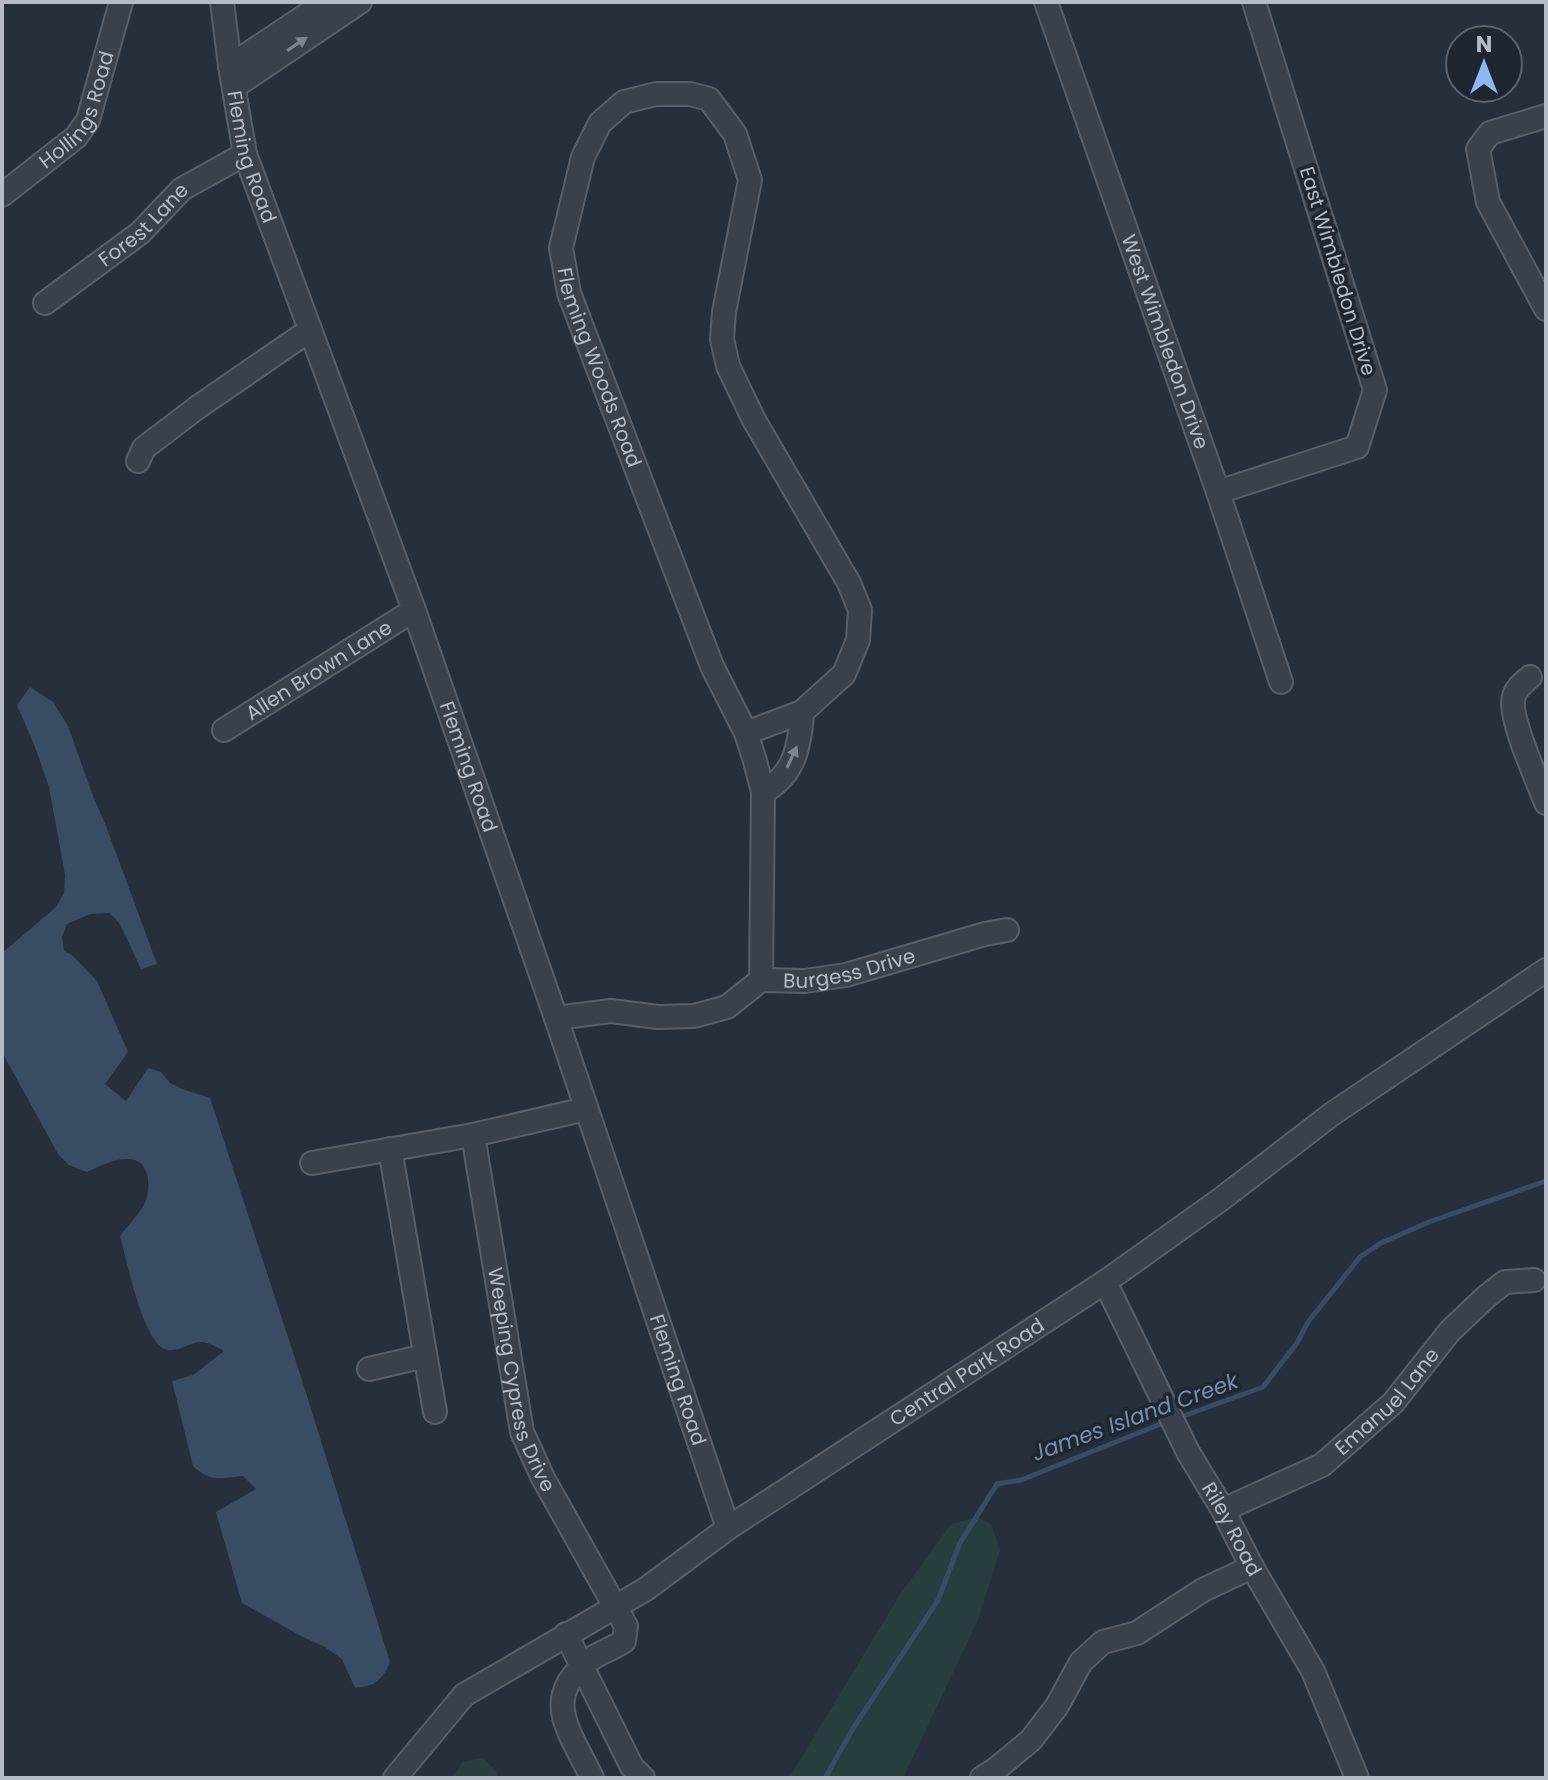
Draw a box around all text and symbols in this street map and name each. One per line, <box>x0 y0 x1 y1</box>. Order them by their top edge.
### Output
north arrow <box>1444 24 1524 104</box>
text: N <box>1476 29 1492 60</box>
one-way arrow <box>286 38 308 52</box>
street label: Hollings Road <box>33 48 121 175</box>
street label: Fleming Road <box>220 88 283 227</box>
street label: East Wimbledon Drive <box>1293 163 1383 379</box>
street label: Forest Lane <box>93 177 195 273</box>
street label: West Wimbledon Drive <box>1115 231 1216 453</box>
street label: Fleming Woods Road <box>551 265 648 471</box>
street label: Allen Brown Lane <box>240 613 397 727</box>
street label: Fleming Road <box>433 698 504 836</box>
one-way arrow <box>786 746 799 769</box>
street label: Burgess Drive <box>783 941 919 995</box>
street label: Weeping Cypress Drive <box>481 1265 562 1497</box>
street label: Fleming Road <box>643 1311 713 1449</box>
street label: Central Park Road <box>884 1311 1050 1433</box>
street label: Emanuel Lane <box>1329 1342 1446 1462</box>
water label: James Island Creek <box>1028 1365 1244 1469</box>
street label: Riley Road <box>1195 1477 1268 1582</box>

